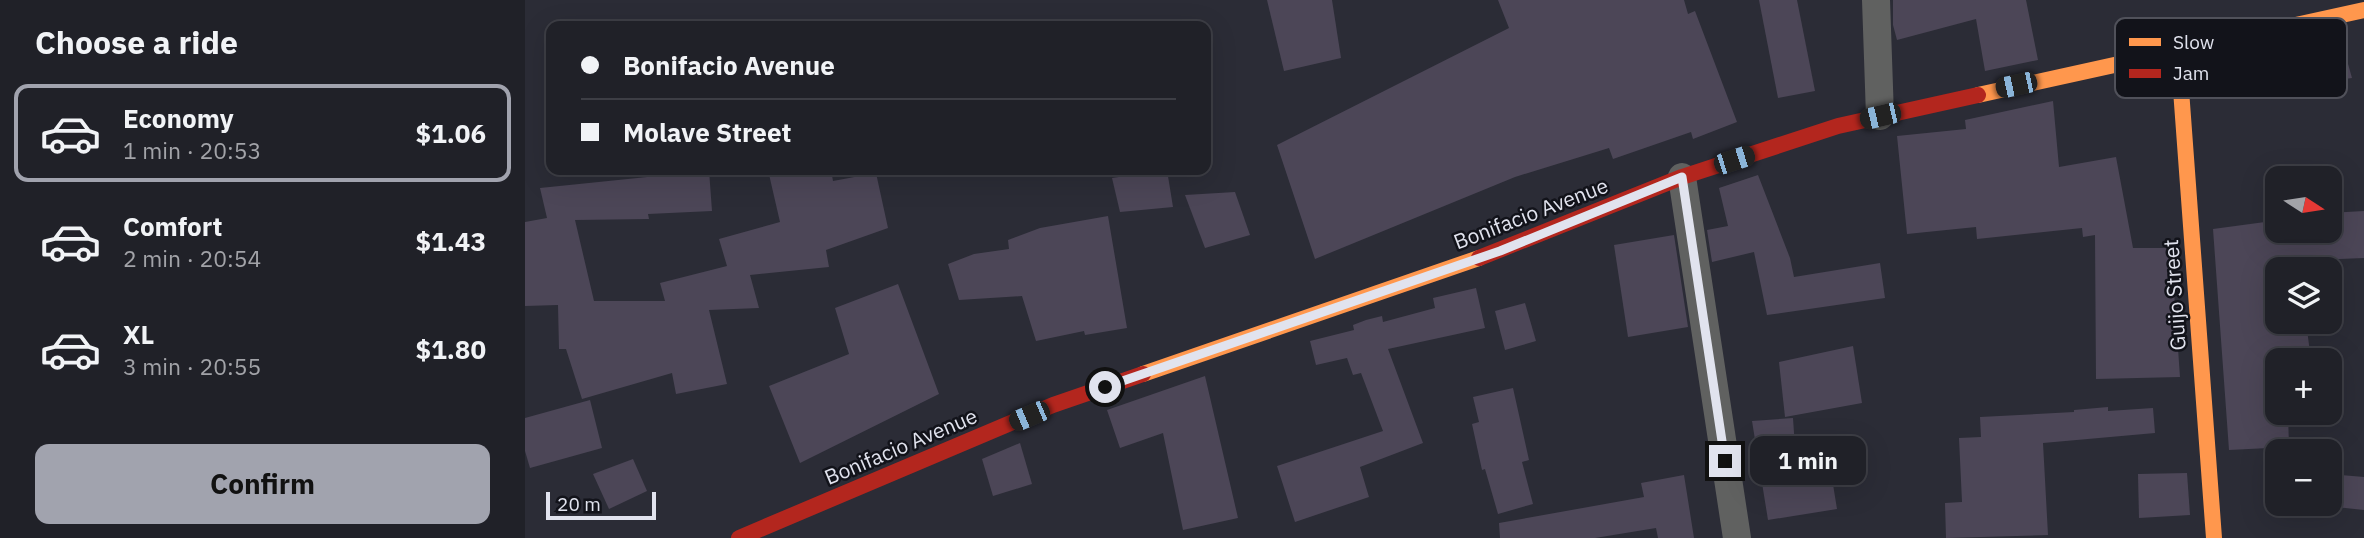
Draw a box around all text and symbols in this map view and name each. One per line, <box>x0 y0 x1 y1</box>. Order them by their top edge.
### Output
legend <box>2115 18 2347 98</box>
text: Choose a ride <box>35 21 238 63</box>
text: Slow <box>2173 30 2214 54</box>
text: Bonifacio Avenue <box>623 48 835 82</box>
text: Jam <box>2173 61 2209 85</box>
car <box>1994 70 2039 100</box>
text: Economy <box>123 101 234 135</box>
car <box>1858 101 1903 131</box>
icon: car <box>39 102 102 165</box>
text: Molave Street <box>623 115 792 149</box>
text: $1.06 <box>416 116 486 150</box>
text: 1 min · 20:53 <box>123 135 261 165</box>
car <box>1711 144 1758 176</box>
north arrow <box>2265 166 2341 243</box>
map controls <box>2265 166 2342 516</box>
street label: Bonifacio Avenue <box>1449 171 1612 255</box>
text: Comfort <box>123 209 222 243</box>
icon: car <box>39 210 102 273</box>
text: $1.43 <box>416 224 486 258</box>
street label: Guijo Street <box>2156 239 2192 352</box>
text: 2 min · 20:54 <box>123 243 261 273</box>
button: layers <box>2265 257 2342 334</box>
text: XL <box>123 317 154 351</box>
icon: car <box>39 318 102 381</box>
text: $1.80 <box>416 332 486 366</box>
button: + <box>2265 348 2342 425</box>
text: 3 min · 20:55 <box>123 351 261 381</box>
route start <box>1089 371 1121 403</box>
car <box>1006 398 1053 434</box>
street label: Bonifacio Avenue <box>820 401 981 491</box>
callout: 1 min <box>1749 436 1865 486</box>
button: − <box>2265 439 2342 516</box>
button: Confirm <box>35 444 490 524</box>
route end <box>1709 445 1741 477</box>
text: 1 min <box>1778 445 1838 475</box>
scale bar <box>546 489 656 521</box>
text: 20 m <box>557 492 601 516</box>

